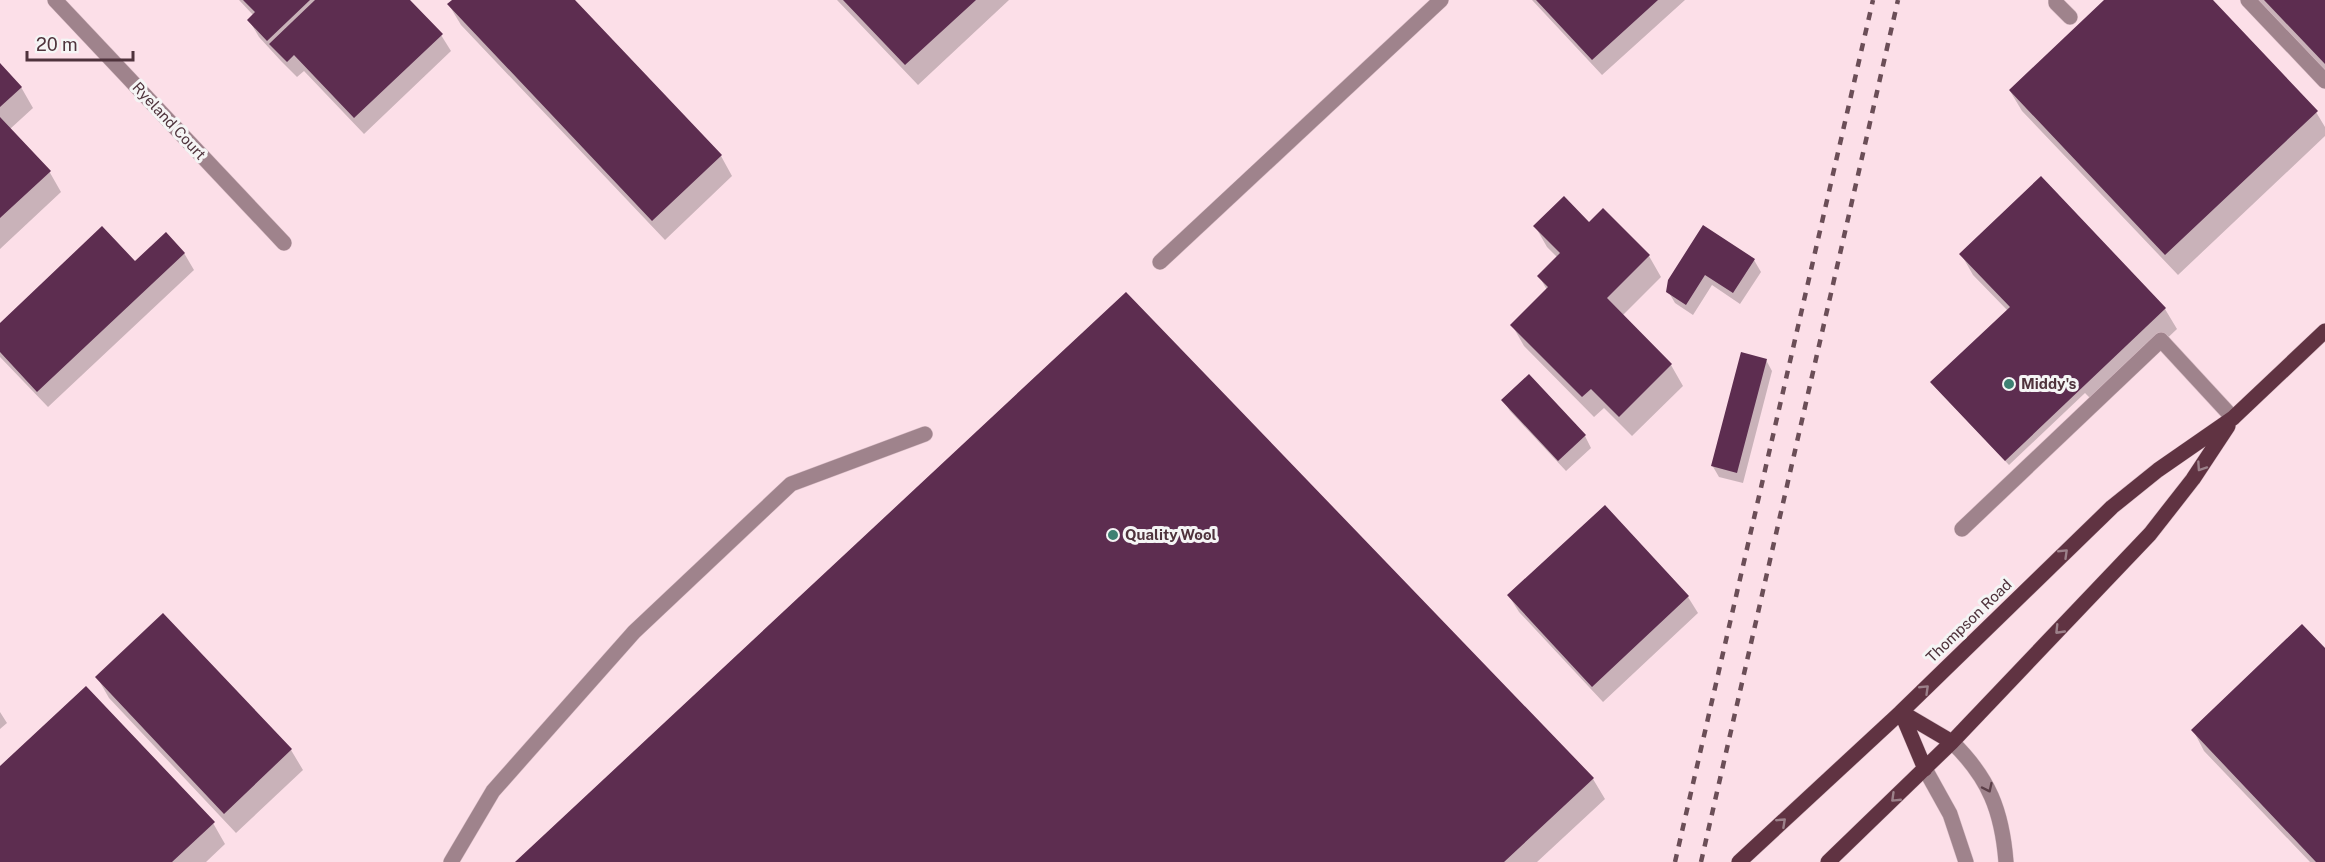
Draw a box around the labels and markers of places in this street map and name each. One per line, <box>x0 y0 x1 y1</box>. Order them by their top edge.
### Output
place label: Middy's <box>2021 375 2076 392</box>
marker: Middy's <box>2002 377 2016 391</box>
place label: Quality Wool <box>1125 526 1217 543</box>
marker: Quality Wool <box>1106 528 1120 542</box>

